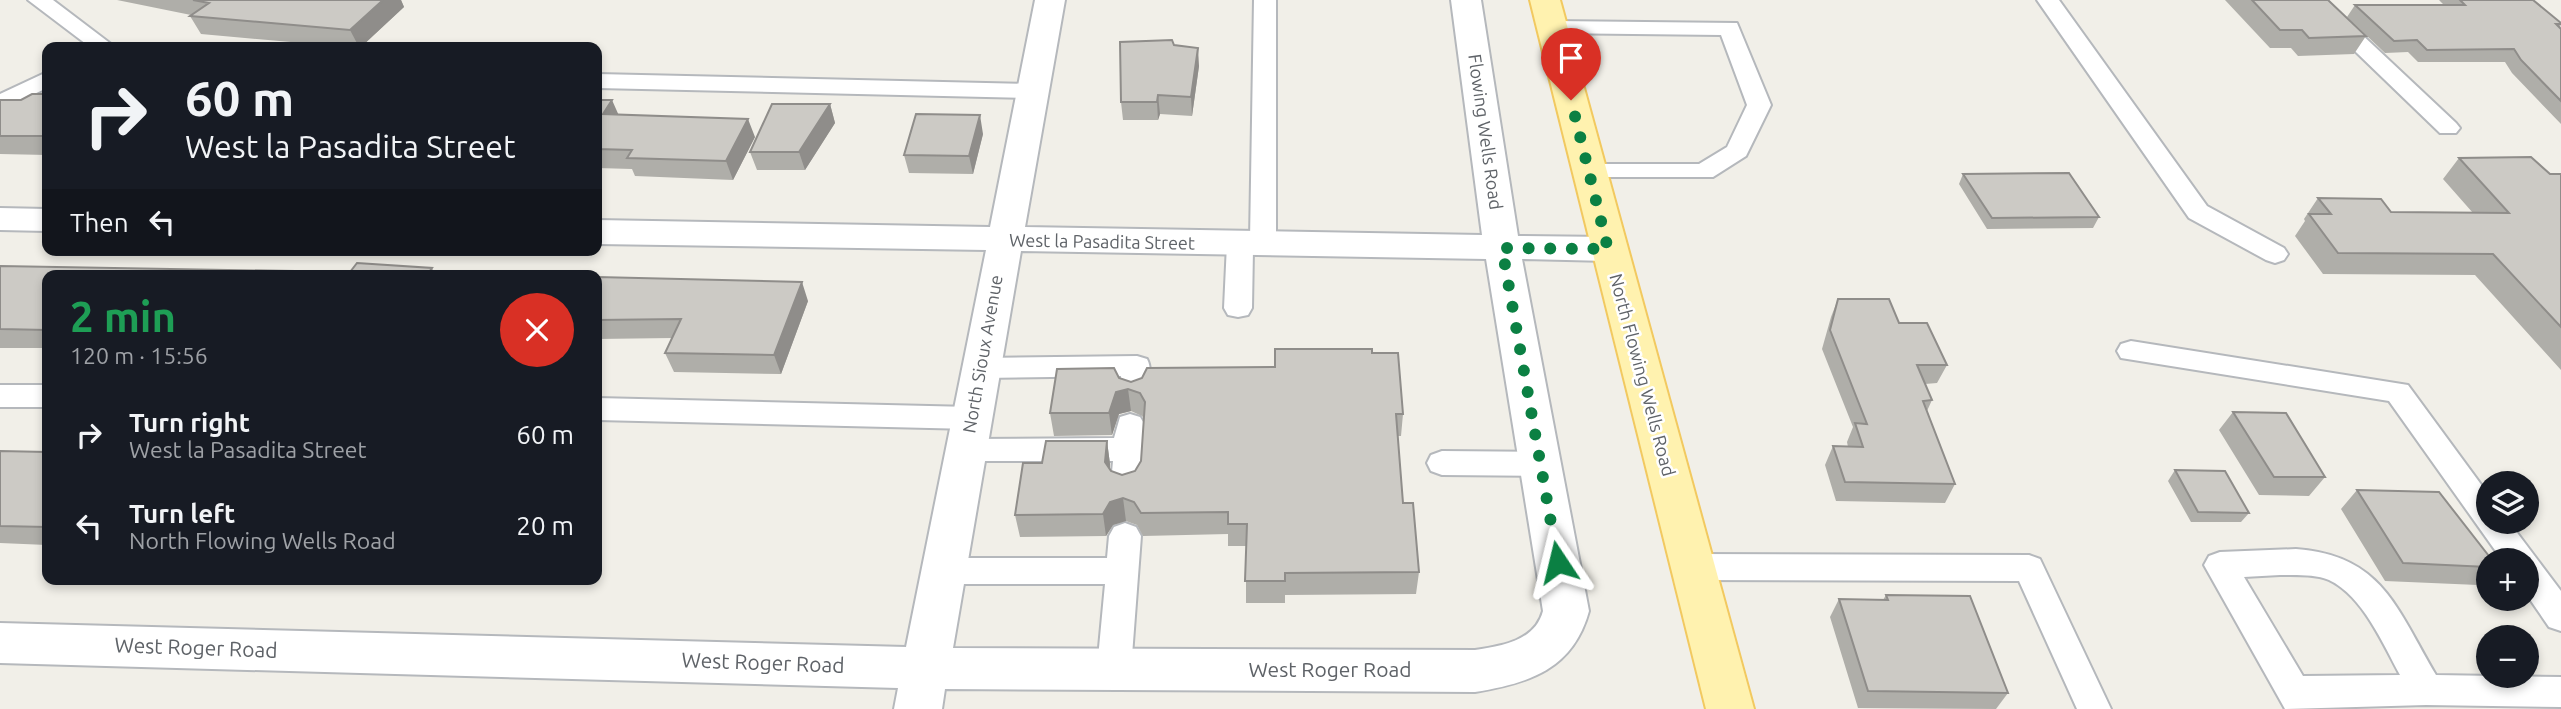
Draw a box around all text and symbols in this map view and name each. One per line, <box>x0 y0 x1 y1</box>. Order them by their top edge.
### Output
pin <box>1541 28 1601 100</box>
icon: arrive <box>1552 39 1590 77</box>
street label: Flowing Wells Road <box>1465 53 1507 211</box>
icon: right <box>70 70 161 161</box>
text: 60 m <box>185 70 294 125</box>
text: West la Pasadita Street <box>185 128 516 164</box>
icon: left <box>143 203 181 241</box>
text: Then <box>70 208 129 237</box>
street label: West la Pasadita Street <box>1009 229 1195 253</box>
street label: North Flowing Wells Road <box>1606 271 1680 478</box>
street label: North Sioux Avenue <box>958 273 1006 434</box>
text: 2 min <box>70 293 176 340</box>
button: close <box>500 293 574 367</box>
text: 120 m · 15:56 <box>70 343 208 368</box>
text: Turn right <box>129 408 250 437</box>
icon: right <box>70 416 108 454</box>
text: 60 m <box>516 420 574 449</box>
text: West la Pasadita Street <box>129 437 367 462</box>
map controls <box>2476 471 2539 688</box>
button: layers <box>2476 471 2539 534</box>
text: Turn left <box>129 499 235 528</box>
icon: left <box>70 507 108 545</box>
text: 20 m <box>516 511 574 540</box>
position arrow <box>1521 525 1595 599</box>
text: North Flowing Wells Road <box>129 528 396 553</box>
button: + <box>2476 548 2539 611</box>
button: − <box>2476 625 2539 688</box>
street label: West Roger Road <box>114 632 278 662</box>
street label: West Roger Road <box>681 647 845 677</box>
street label: West Roger Road <box>1248 657 1412 681</box>

